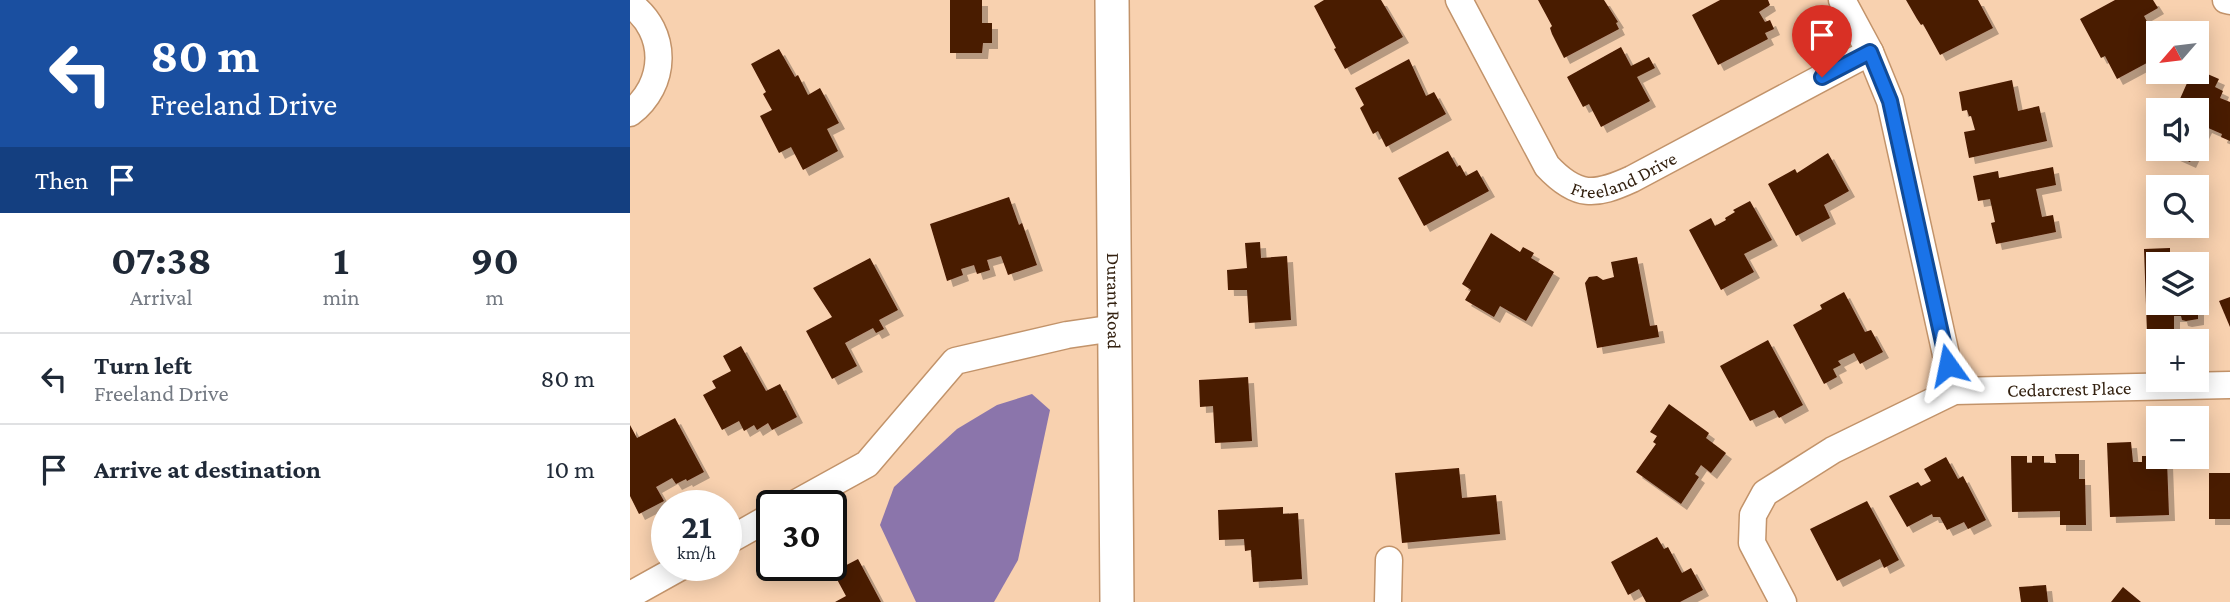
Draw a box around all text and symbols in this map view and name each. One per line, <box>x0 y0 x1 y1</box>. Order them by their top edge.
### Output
pin <box>1792 5 1852 77</box>
icon: arrive <box>1803 16 1841 54</box>
north arrow <box>2146 21 2208 84</box>
map controls <box>2146 21 2209 469</box>
icon: left <box>35 28 126 119</box>
text: 80 m <box>150 28 259 83</box>
text: Freeland Drive <box>150 86 337 122</box>
button: sound <box>2146 98 2209 161</box>
street label: Freeland Drive <box>1568 147 1680 202</box>
icon: arrive <box>103 161 141 199</box>
text: Then <box>35 166 89 195</box>
button: search <box>2146 175 2209 238</box>
text: 07:38 <box>111 236 212 283</box>
text: 1 <box>333 236 349 283</box>
text: 90 <box>471 236 519 283</box>
button: layers <box>2146 252 2209 315</box>
street label: Durant Road <box>1104 253 1125 349</box>
text: Arrival <box>130 284 193 310</box>
text: min <box>323 284 360 310</box>
text: m <box>486 284 504 310</box>
position arrow <box>1911 328 1985 402</box>
button: + <box>2146 329 2209 392</box>
text: Turn left <box>94 351 192 380</box>
icon: left <box>35 360 73 398</box>
text: 80 m <box>541 364 595 393</box>
street label: Cedarcrest Place <box>2007 377 2131 400</box>
text: Freeland Drive <box>94 380 229 406</box>
button: − <box>2146 406 2209 469</box>
icon: arrive <box>35 451 73 489</box>
text: Arrive at destination <box>94 455 321 484</box>
text: 10 m <box>546 455 595 484</box>
speed limit sign: 30 <box>756 490 847 581</box>
text: 21 <box>681 507 712 546</box>
text: km/h <box>677 543 716 563</box>

